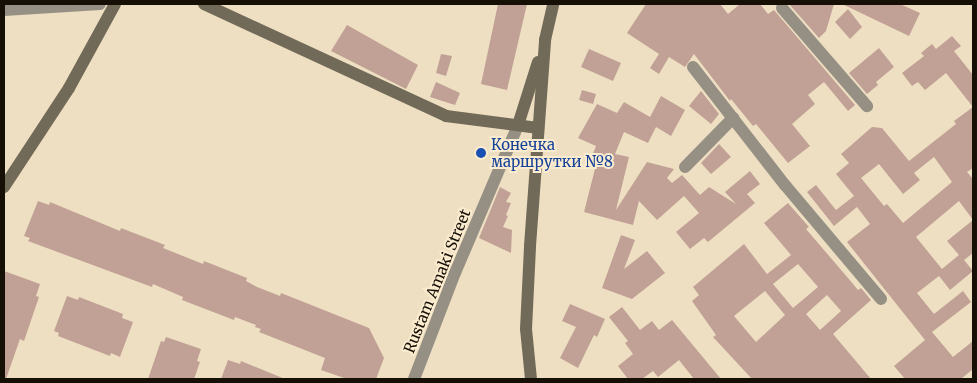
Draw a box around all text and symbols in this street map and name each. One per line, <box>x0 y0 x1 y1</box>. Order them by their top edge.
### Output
place label: Конечка маршрутки №8 <box>491 135 613 170</box>
marker: Конечка маршрутки №8 <box>475 147 487 159</box>
street label: Rustam Amaki Street <box>400 206 474 356</box>

